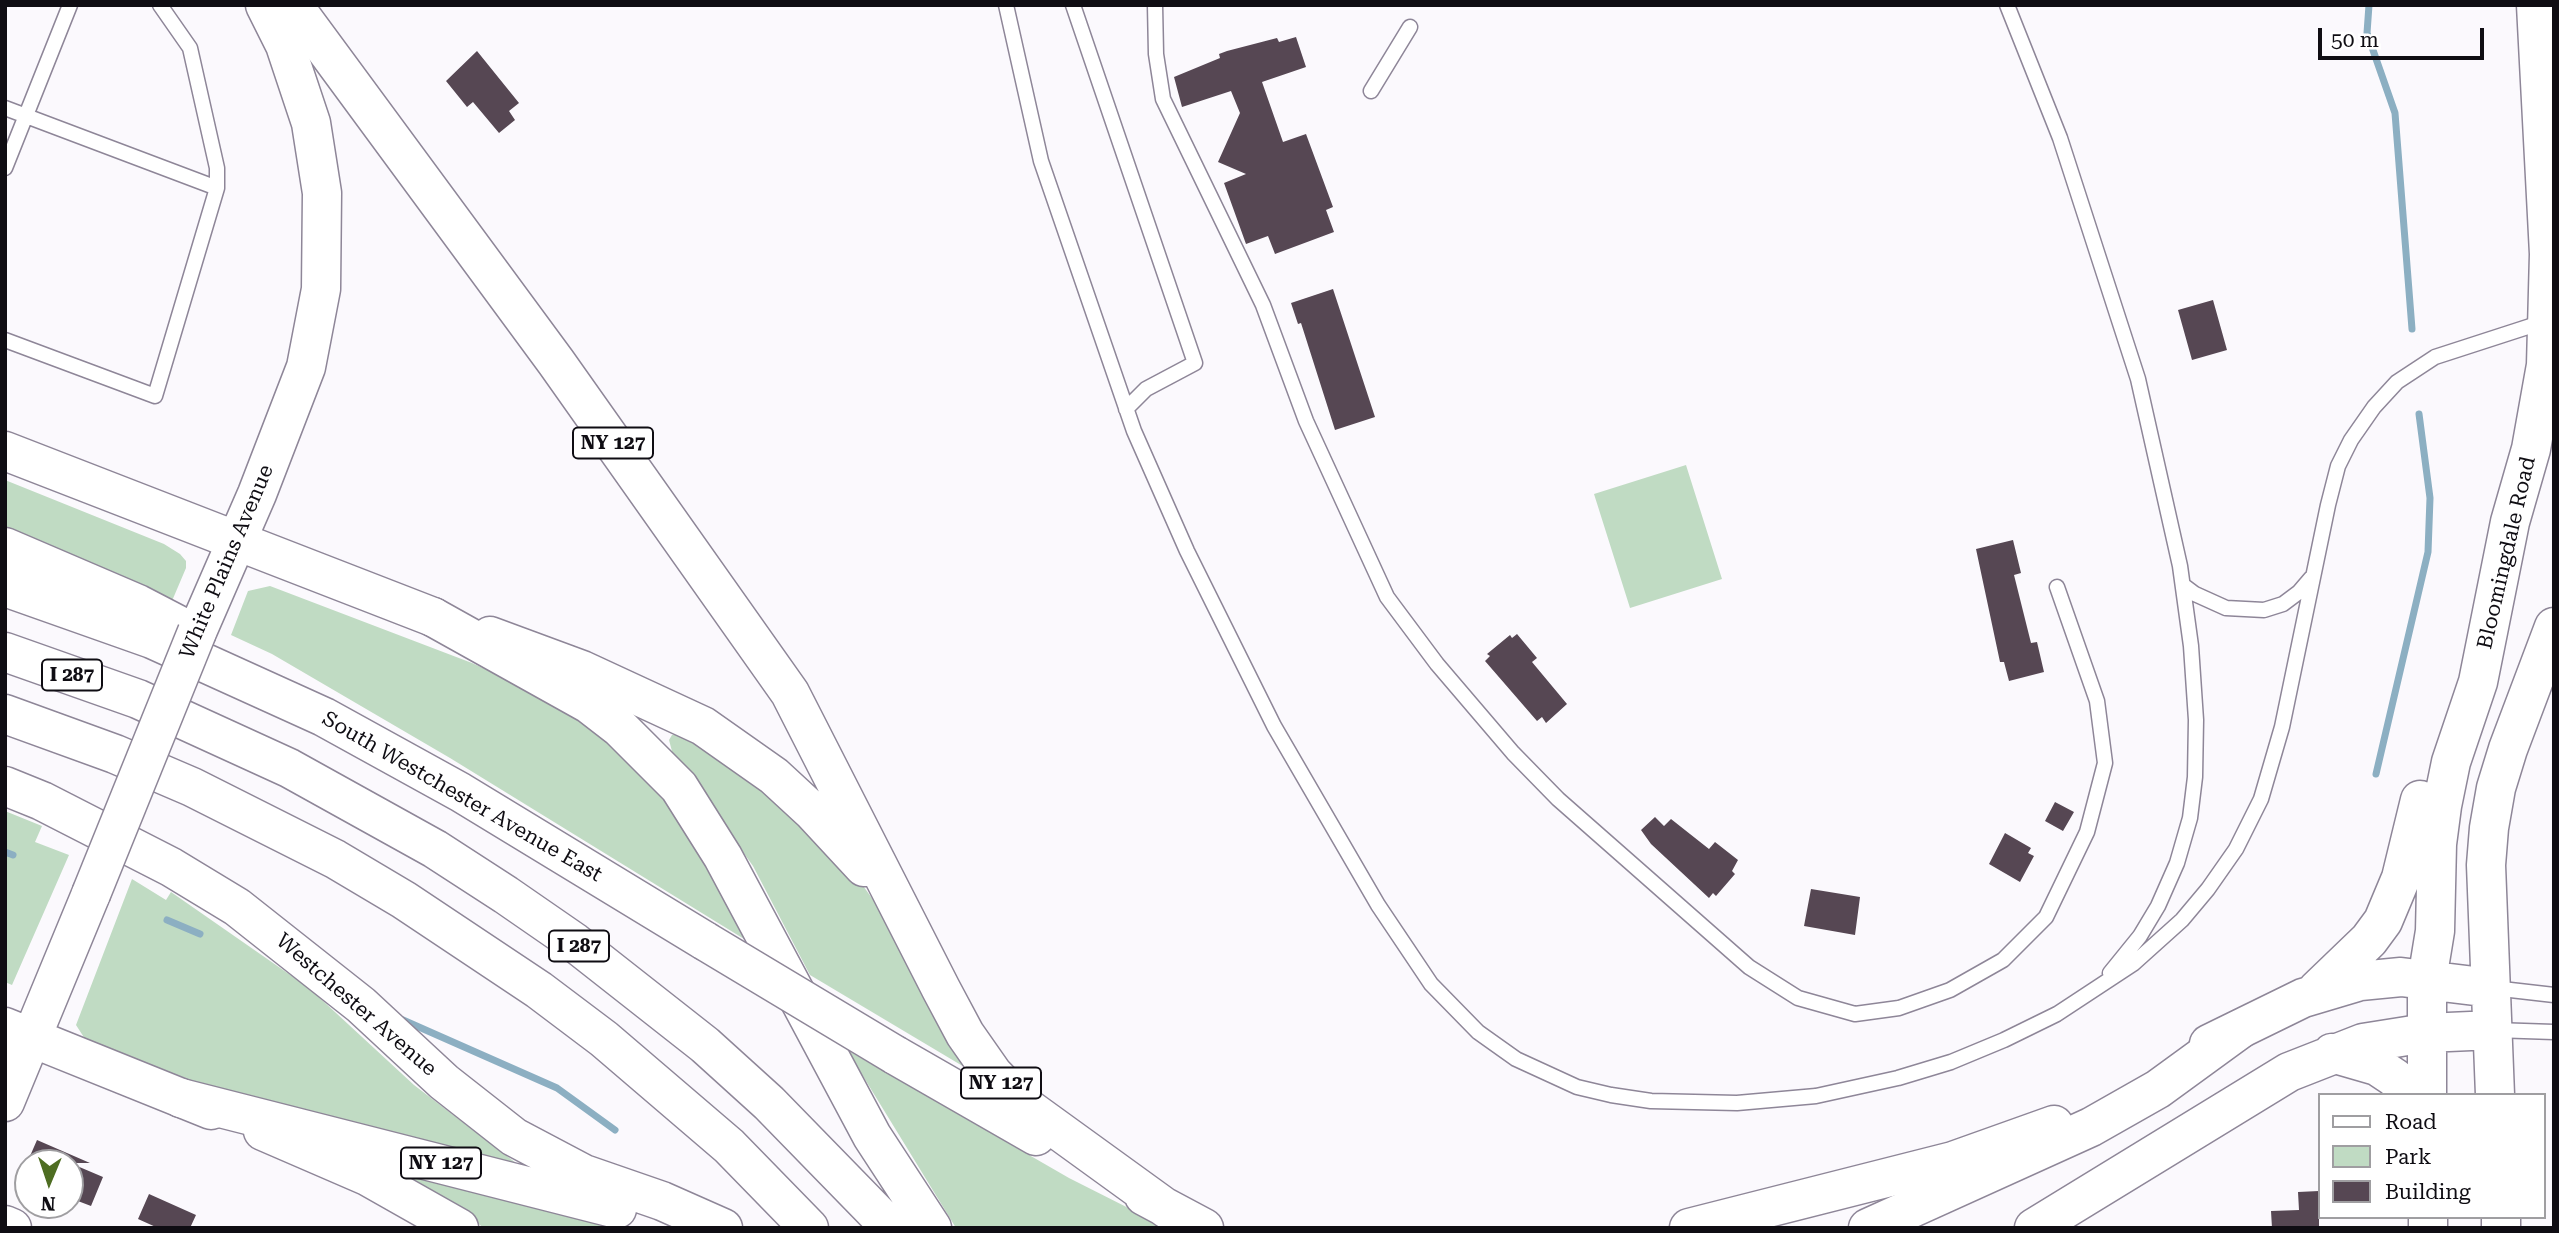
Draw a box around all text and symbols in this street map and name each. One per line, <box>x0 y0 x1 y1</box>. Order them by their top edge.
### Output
scale bar <box>2321 14 2487 58</box>
text: 50 m <box>2331 28 2379 52</box>
road number: NY 127 <box>573 428 653 458</box>
street label: Bloomingdale Road <box>2473 454 2541 652</box>
street label: White Plains Avenue <box>175 461 279 663</box>
road number: I 287 <box>42 660 102 690</box>
street label: South Westchester Avenue East <box>318 706 606 888</box>
street label: Westchester Avenue <box>270 928 442 1082</box>
road number: I 287 <box>549 930 609 962</box>
road number: NY 127 <box>961 1068 1041 1098</box>
legend <box>2318 1093 2545 1219</box>
text: Road <box>2385 1110 2437 1134</box>
text: Park <box>2385 1145 2431 1169</box>
road number: NY 127 <box>401 1148 481 1178</box>
north arrow <box>14 1149 84 1219</box>
text: Building <box>2385 1180 2471 1204</box>
text: N <box>41 1192 56 1215</box>

